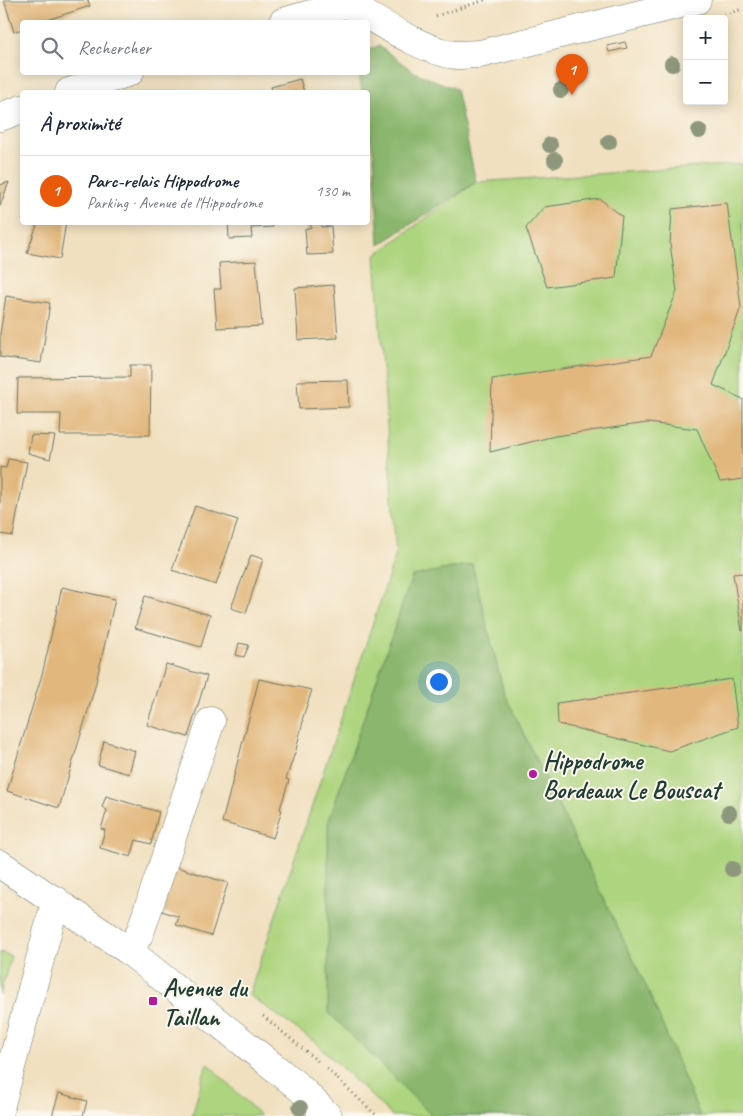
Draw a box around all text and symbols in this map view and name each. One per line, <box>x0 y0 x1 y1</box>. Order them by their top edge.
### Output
map controls <box>683 15 728 105</box>
button: + <box>683 15 728 60</box>
search box <box>20 20 370 75</box>
icon: search <box>38 34 66 62</box>
text: Rechercher <box>78 36 151 60</box>
pin: 1 <box>556 54 588 95</box>
button: − <box>683 60 728 105</box>
text: À proximité <box>40 110 120 136</box>
text: Parc-relais Hippodrome <box>87 169 238 193</box>
text: 1 <box>52 181 60 201</box>
text: 130 m <box>316 181 350 201</box>
text: Parking · Avenue de l'Hippodrome <box>87 193 262 213</box>
your location <box>426 669 452 695</box>
place label: Hippodrome Bordeaux Le Bouscat <box>543 745 723 806</box>
marker: Hippodrome Bordeaux Le Bouscat <box>527 768 539 780</box>
place label: Avenue du Taillan <box>163 972 248 1033</box>
marker: Avenue du Taillan <box>147 995 159 1007</box>

